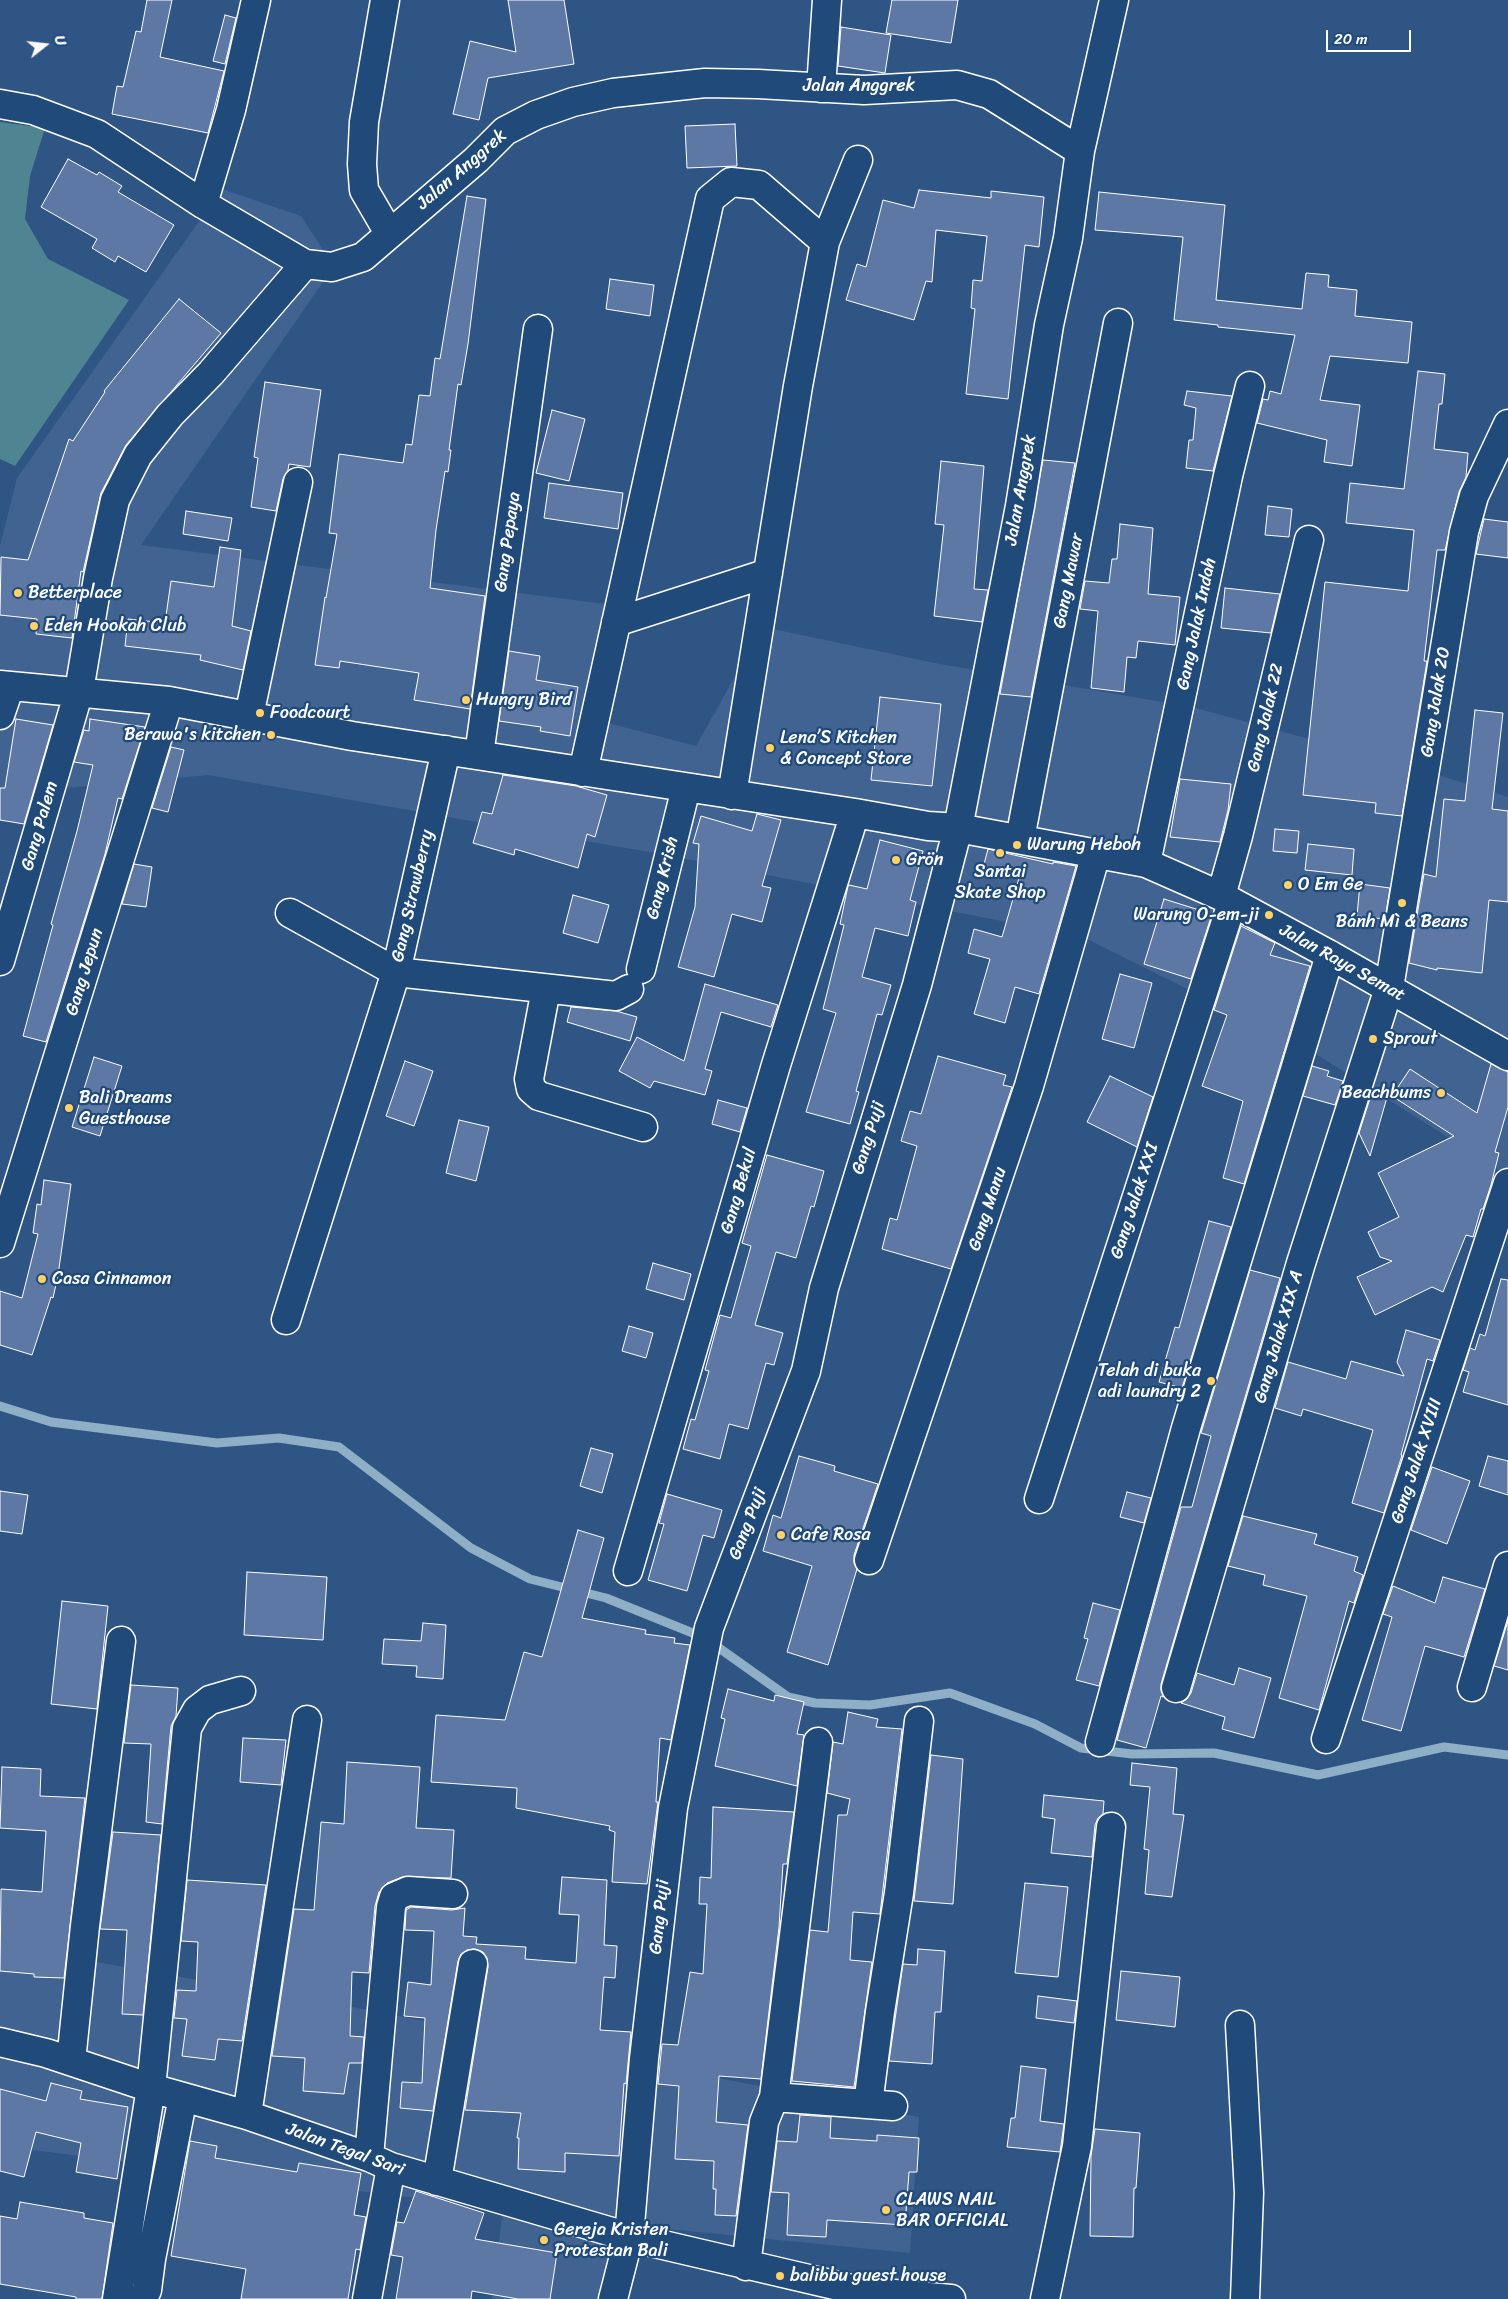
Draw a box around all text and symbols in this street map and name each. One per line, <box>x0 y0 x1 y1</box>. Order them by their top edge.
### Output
north arrow <box>20 20 70 70</box>
scale bar <box>1328 20 1413 52</box>
text: 20 m <box>1334 26 1368 52</box>
text: U <box>47 33 73 49</box>
street label: Jalan Anggrek <box>803 75 915 97</box>
street label: Jalan Anggrek <box>413 125 511 215</box>
street label: Jalan Anggrek <box>1001 433 1041 547</box>
street label: Gang Pepaya <box>490 491 526 593</box>
street label: Gang Mawar <box>1049 532 1089 630</box>
street label: Gang Jalak Indah <box>1172 556 1222 692</box>
place label: Betterplace <box>28 582 122 604</box>
marker: Betterplace <box>12 587 24 599</box>
place label: Eden Hookah Club <box>44 615 186 637</box>
marker: Eden Hookah Club <box>28 620 40 632</box>
street label: Gang Jalak 20 <box>1417 645 1455 759</box>
street label: Gang Jalak 22 <box>1243 662 1289 774</box>
place label: Hungry Bird <box>476 689 572 711</box>
marker: Hungry Bird <box>460 694 472 706</box>
place label: Foodcourt <box>270 702 350 724</box>
marker: Foodcourt <box>254 707 266 719</box>
place label: Berawa's kitchen <box>124 724 261 746</box>
place label: Lena’S Kitchen & Concept Store <box>780 727 911 770</box>
marker: Berawa's kitchen <box>265 729 277 741</box>
marker: Lena’S Kitchen & Concept Store <box>764 742 776 754</box>
street label: Gang Palem <box>17 779 63 873</box>
street label: Gang Strawberry <box>387 828 439 964</box>
street label: Gang Krish <box>642 834 684 922</box>
place label: Warung Heboh <box>1027 834 1141 856</box>
marker: Warung Heboh <box>1011 839 1023 851</box>
marker: Santai Skate Shop <box>994 847 1006 859</box>
place label: Grön <box>906 849 943 871</box>
marker: Grön <box>890 854 902 866</box>
place label: Santai Skate Shop <box>954 861 1046 904</box>
place label: O Em Ge <box>1298 874 1363 896</box>
marker: O Em Ge <box>1282 879 1294 891</box>
marker: Bánh Mì & Beans <box>1396 897 1408 909</box>
place label: Warung O-em-ji <box>1133 904 1259 926</box>
marker: Warung O-em-ji <box>1263 909 1275 921</box>
place label: Bánh Mì & Beans <box>1336 911 1468 933</box>
street label: Jalan Raya Semat <box>1275 920 1409 1006</box>
street label: Gang Jepun <box>61 926 109 1018</box>
place label: Sprout <box>1383 1028 1437 1050</box>
marker: Sprout <box>1367 1033 1379 1045</box>
place label: Beachbums <box>1342 1082 1431 1104</box>
place label: Bali Dreams Guesthouse <box>79 1087 172 1130</box>
marker: Beachbums <box>1435 1087 1447 1099</box>
street label: Gang Puji <box>848 1099 890 1177</box>
marker: Bali Dreams Guesthouse <box>63 1102 75 1114</box>
street label: Gang Jalak XXI <box>1106 1140 1164 1262</box>
street label: Gang Bekul <box>716 1145 762 1237</box>
street label: Gang Manu <box>964 1164 1012 1254</box>
place label: Casa Cinnamon <box>52 1268 171 1290</box>
street label: Gang Jalak XIX A <box>1250 1268 1308 1406</box>
marker: Casa Cinnamon <box>36 1273 48 1285</box>
place label: Telah di buka adi laundry 2 <box>1098 1360 1201 1402</box>
marker: Telah di buka adi laundry 2 <box>1205 1375 1217 1387</box>
street label: Gang Jalak XVIII <box>1387 1396 1447 1526</box>
street label: Gang Puji <box>724 1485 772 1563</box>
place label: Cafe Rosa <box>791 1524 871 1546</box>
marker: Cafe Rosa <box>775 1529 787 1541</box>
street label: Gang Puji <box>645 1879 675 1955</box>
street label: Jalan Tegal Sari <box>283 2119 407 2181</box>
place label: CLAWS NAIL BAR OFFICIAL <box>896 2189 1008 2232</box>
marker: CLAWS NAIL BAR OFFICIAL <box>880 2204 892 2216</box>
place label: Gereja Kristen Protestan Bali <box>554 2219 668 2262</box>
marker: Gereja Kristen Protestan Bali <box>538 2234 550 2246</box>
place label: balibbu guest house <box>790 2265 946 2287</box>
marker: balibbu guest house <box>774 2270 786 2282</box>

